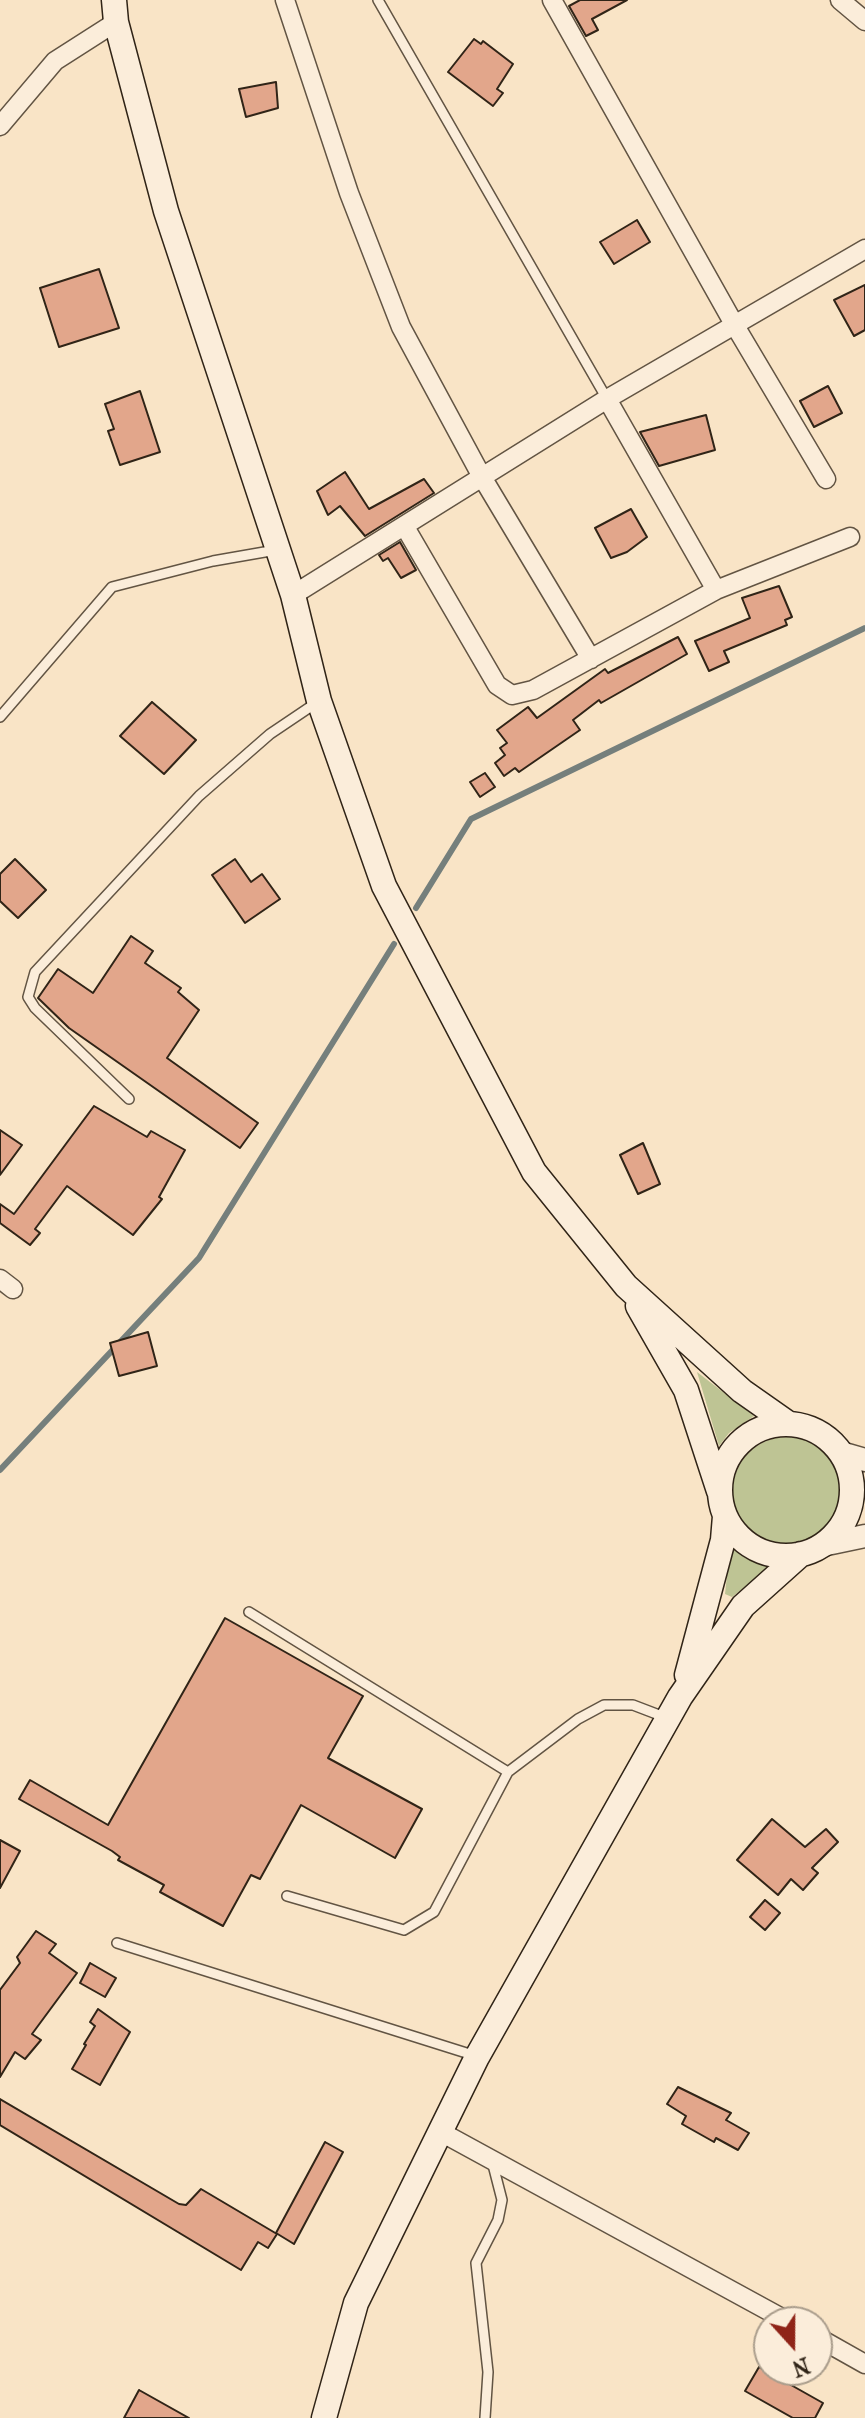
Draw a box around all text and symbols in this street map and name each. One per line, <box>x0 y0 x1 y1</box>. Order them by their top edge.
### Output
north arrow <box>753 2306 833 2386</box>
text: N <box>788 2351 813 2382</box>

